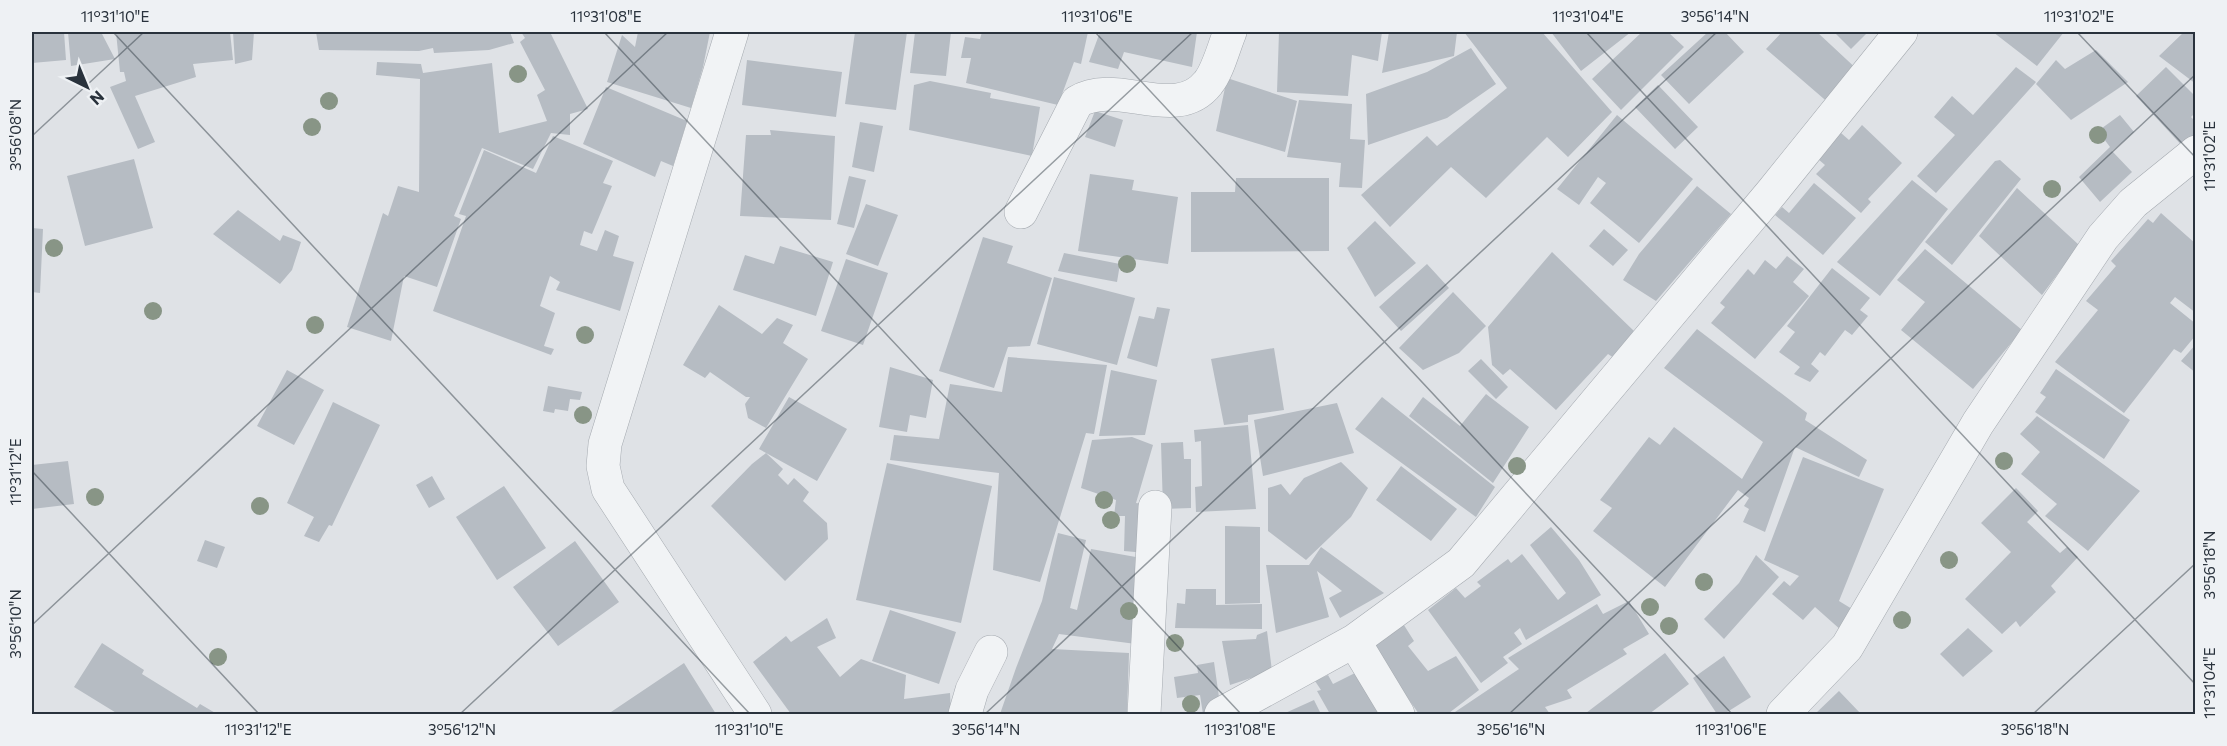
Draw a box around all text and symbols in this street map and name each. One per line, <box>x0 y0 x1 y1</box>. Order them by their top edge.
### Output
text: 11°31'10"E <box>81 7 149 25</box>
text: 11°31'08"E <box>570 7 642 25</box>
text: 11°31'06"E <box>1061 7 1133 25</box>
text: 11°31'04"E <box>1552 7 1624 25</box>
text: 3°56'14"N <box>1681 7 1749 25</box>
text: 11°31'02"E <box>2044 7 2114 25</box>
north arrow <box>57 57 117 117</box>
text: N <box>87 87 108 109</box>
text: 3°56'08"N <box>6 99 24 171</box>
text: 11°31'02"E <box>2200 121 2218 191</box>
text: 11°31'12"E <box>6 438 24 506</box>
text: 3°56'18"N <box>2200 531 2218 599</box>
text: 3°56'10"N <box>6 589 24 659</box>
text: 11°31'04"E <box>2200 647 2218 719</box>
text: 11°31'12"E <box>224 720 292 738</box>
text: 3°56'12"N <box>428 720 496 738</box>
text: 11°31'10"E <box>715 720 783 738</box>
text: 3°56'14"N <box>952 720 1020 738</box>
text: 11°31'08"E <box>1204 720 1276 738</box>
text: 3°56'16"N <box>1477 720 1545 738</box>
text: 11°31'06"E <box>1695 720 1767 738</box>
text: 3°56'18"N <box>2001 720 2069 738</box>

